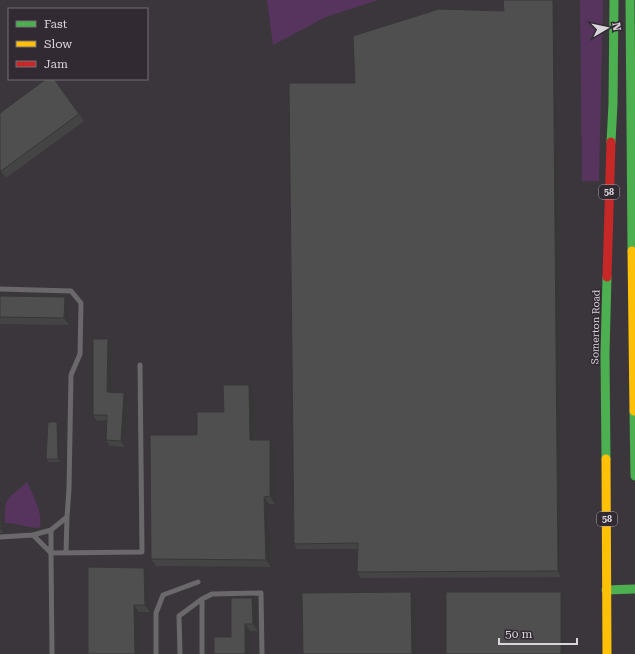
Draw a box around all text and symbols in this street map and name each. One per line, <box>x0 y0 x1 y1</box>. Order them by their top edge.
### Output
legend <box>8 8 148 80</box>
north arrow <box>587 8 627 48</box>
text: Fast <box>44 17 68 31</box>
text: N <box>609 21 624 32</box>
text: Slow <box>44 37 72 51</box>
text: Jam <box>44 57 68 71</box>
road number: 58 <box>599 185 619 199</box>
street label: Somerton Road <box>589 289 602 364</box>
road number: 58 <box>597 512 617 526</box>
scale bar <box>499 620 577 646</box>
text: 50 m <box>505 627 532 641</box>

